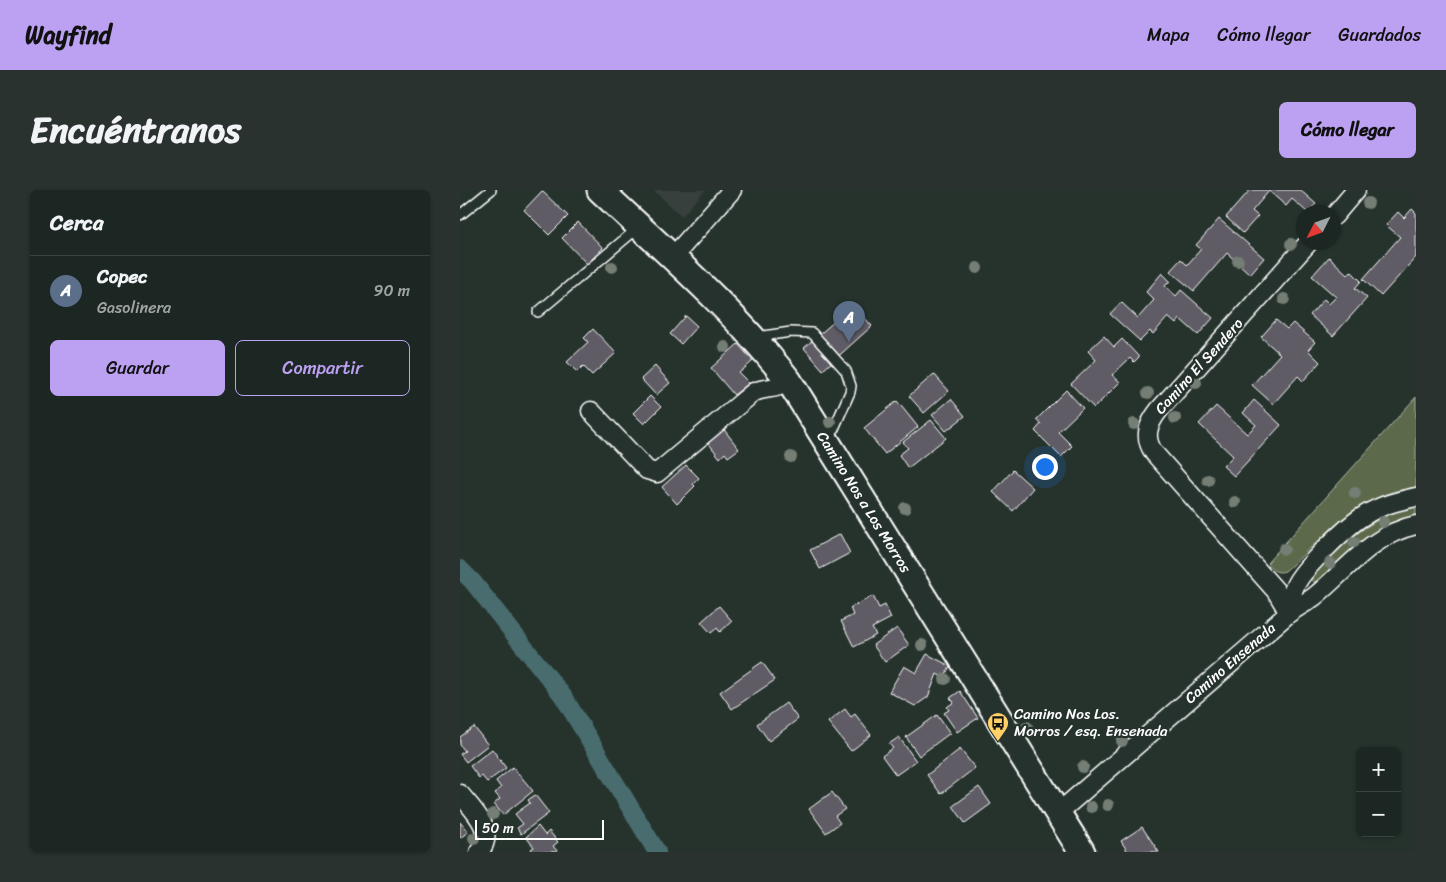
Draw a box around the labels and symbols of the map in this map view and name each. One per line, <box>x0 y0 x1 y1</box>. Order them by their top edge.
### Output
north arrow <box>1296 205 1341 250</box>
pin: A <box>833 301 865 342</box>
street label: Camino El Sendero <box>1148 311 1250 420</box>
street label: Camino Nos a Los Morros <box>810 426 918 578</box>
your location <box>1032 454 1058 480</box>
street label: Camino Ensenada <box>1178 615 1282 710</box>
place label: Camino Nos Los. Morros / esq. Ensenada <box>1014 701 1168 744</box>
bus stop icon: Camino Nos Los. Morros / esq. Ensenada <box>986 711 1010 742</box>
scale bar <box>475 817 604 840</box>

